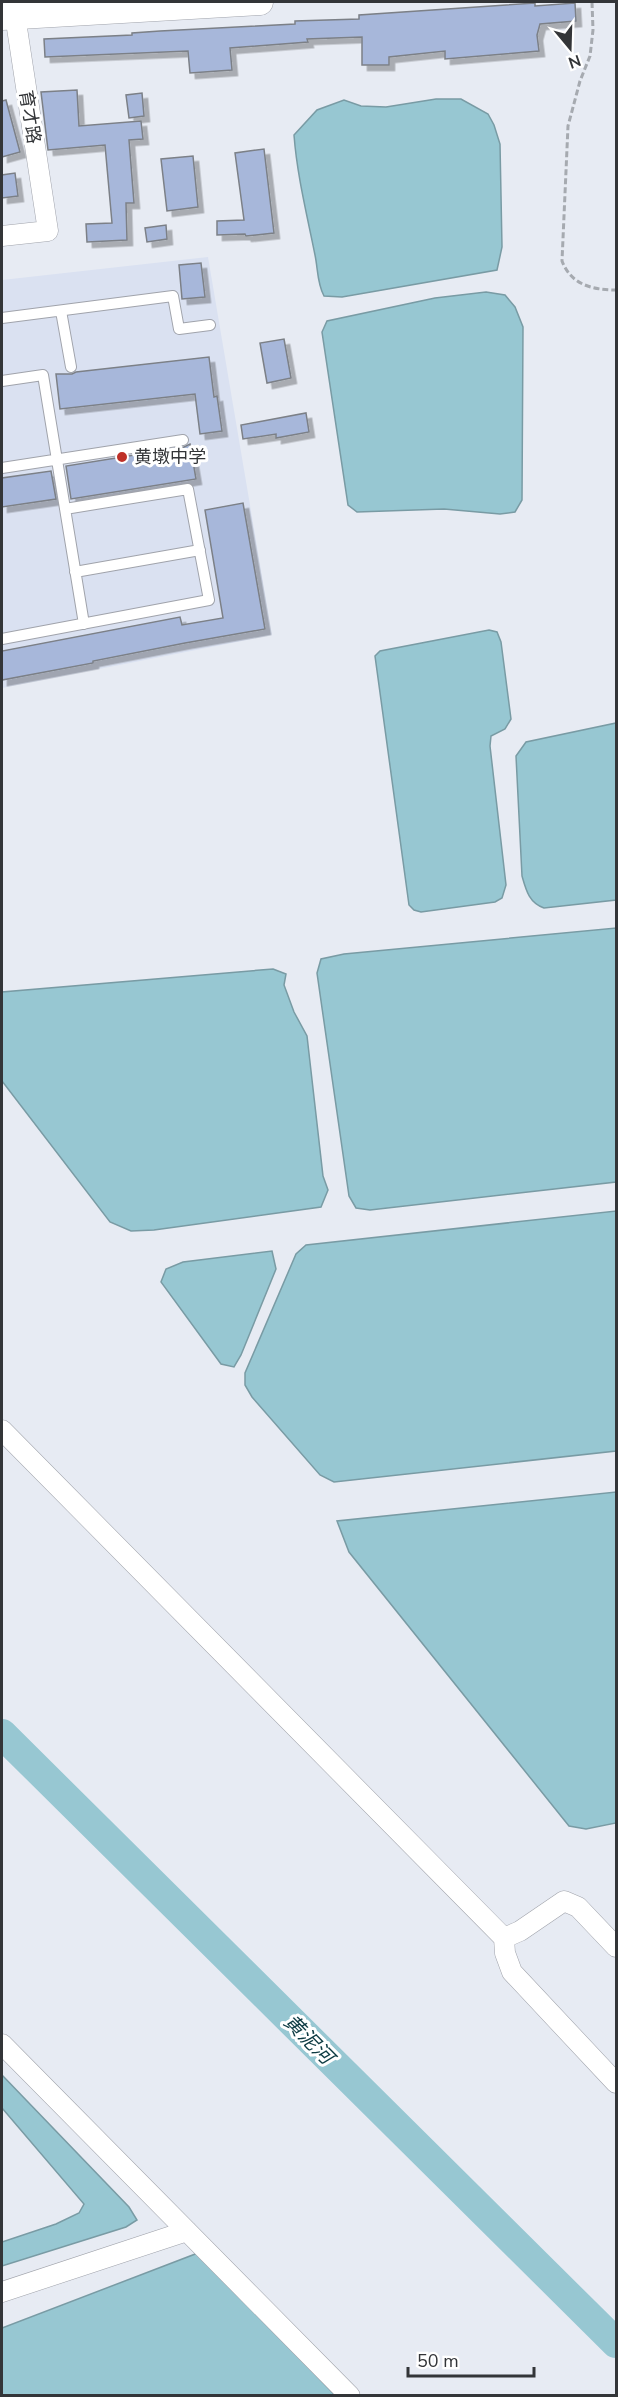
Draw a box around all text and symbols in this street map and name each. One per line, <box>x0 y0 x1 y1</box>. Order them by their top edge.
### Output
north arrow <box>540 18 600 78</box>
text: N <box>565 49 584 74</box>
street label: 育才路 <box>14 88 46 146</box>
place label: 黄墩中学 <box>134 445 206 469</box>
marker: 黄墩中学 <box>115 450 129 464</box>
water label: 黄泥河 <box>278 2009 342 2073</box>
scale bar <box>408 2340 534 2378</box>
text: 50 m <box>417 2349 459 2373</box>

